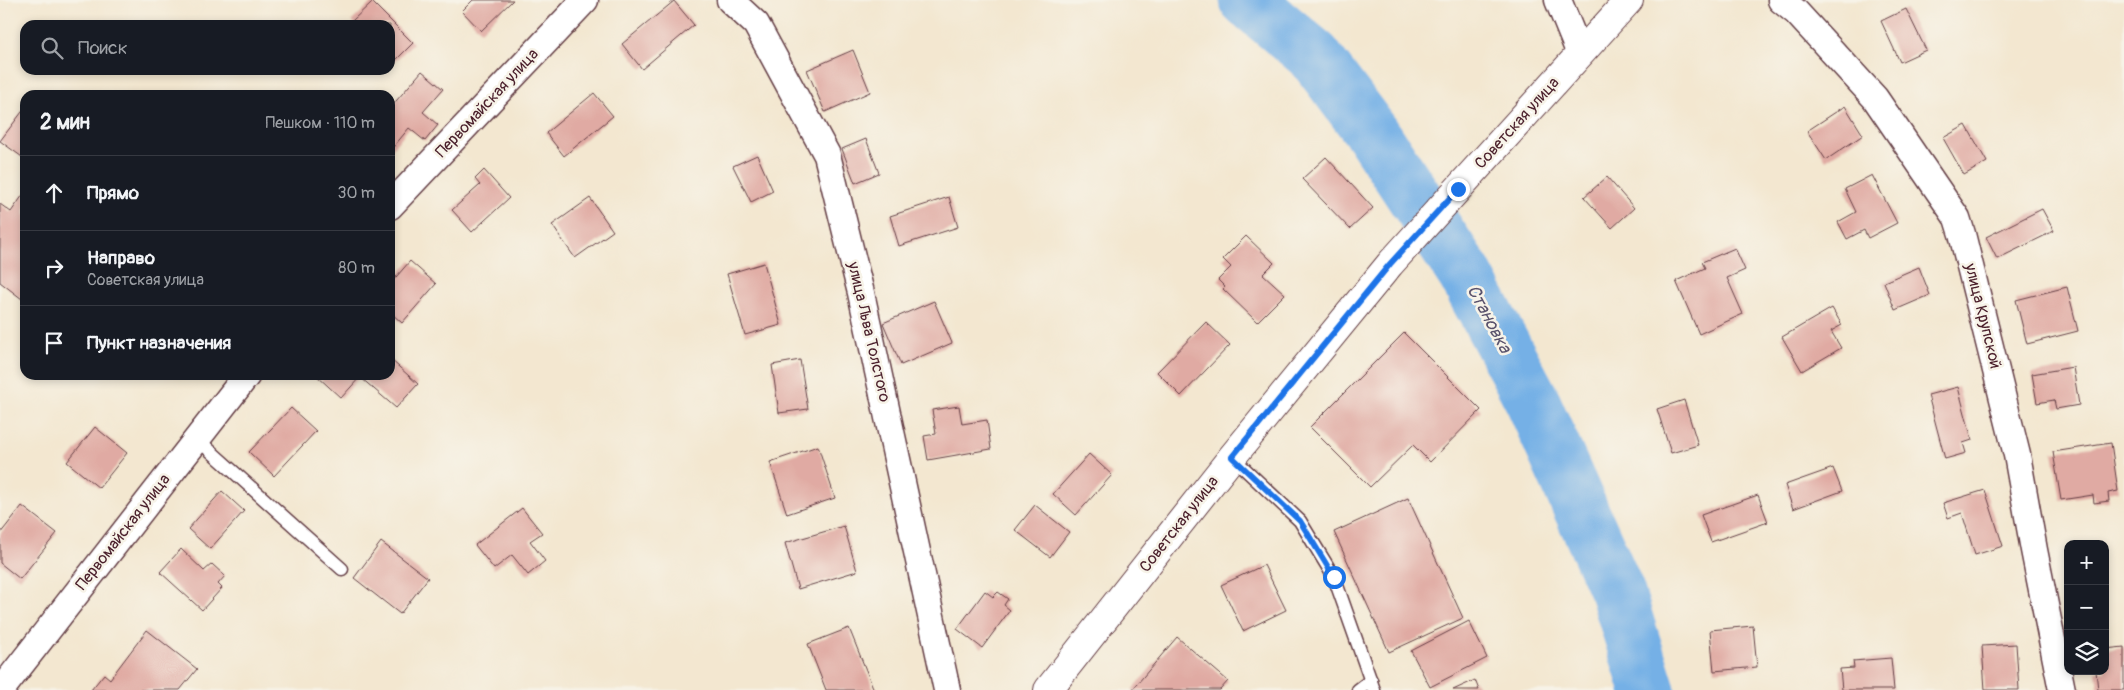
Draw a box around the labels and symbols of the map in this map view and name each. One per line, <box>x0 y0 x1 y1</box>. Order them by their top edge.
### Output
street label: Первомайская улица <box>431 44 543 162</box>
street label: Советская улица <box>1470 73 1564 173</box>
route end <box>1447 178 1470 201</box>
street label: улица Льва Толстого <box>843 259 895 405</box>
street label: улица Крупской <box>1960 260 2006 371</box>
water label: Становка <box>1462 281 1517 358</box>
street label: Первомайская улица <box>71 470 175 594</box>
street label: Советская улица <box>1135 472 1223 576</box>
route start <box>1323 566 1346 589</box>

